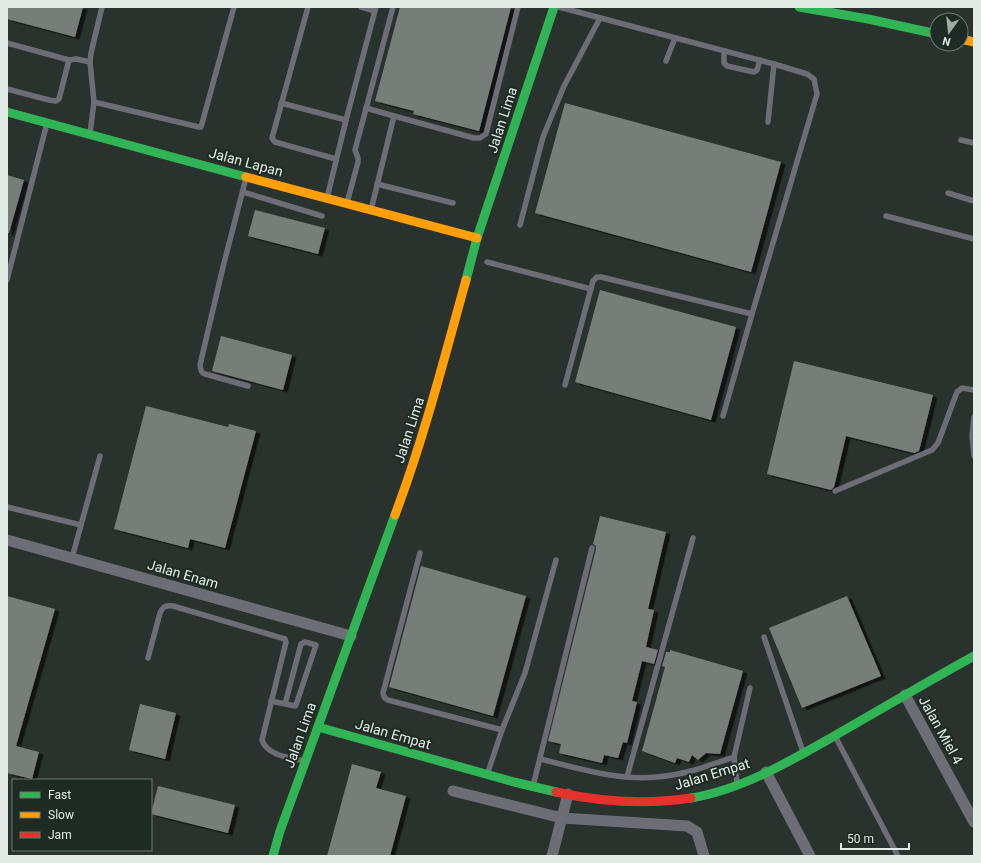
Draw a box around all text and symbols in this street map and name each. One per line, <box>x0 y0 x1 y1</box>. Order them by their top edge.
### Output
north arrow <box>929 12 969 52</box>
text: N <box>941 34 952 48</box>
street label: Jalan Lima <box>484 85 520 155</box>
street label: Jalan Lapan <box>207 144 285 180</box>
street label: Jalan Lima <box>391 395 427 465</box>
street label: Jalan Enam <box>146 556 220 592</box>
street label: Jalan Miel 4 <box>916 693 966 767</box>
street label: Jalan Lima <box>281 700 319 770</box>
street label: Jalan Empat <box>353 716 433 753</box>
street label: Jalan Empat <box>672 755 752 793</box>
legend <box>12 779 152 851</box>
text: Fast <box>48 788 71 802</box>
text: Slow <box>48 808 74 822</box>
scale bar <box>841 825 909 851</box>
text: Jam <box>48 828 72 842</box>
text: 50 m <box>847 832 874 846</box>

